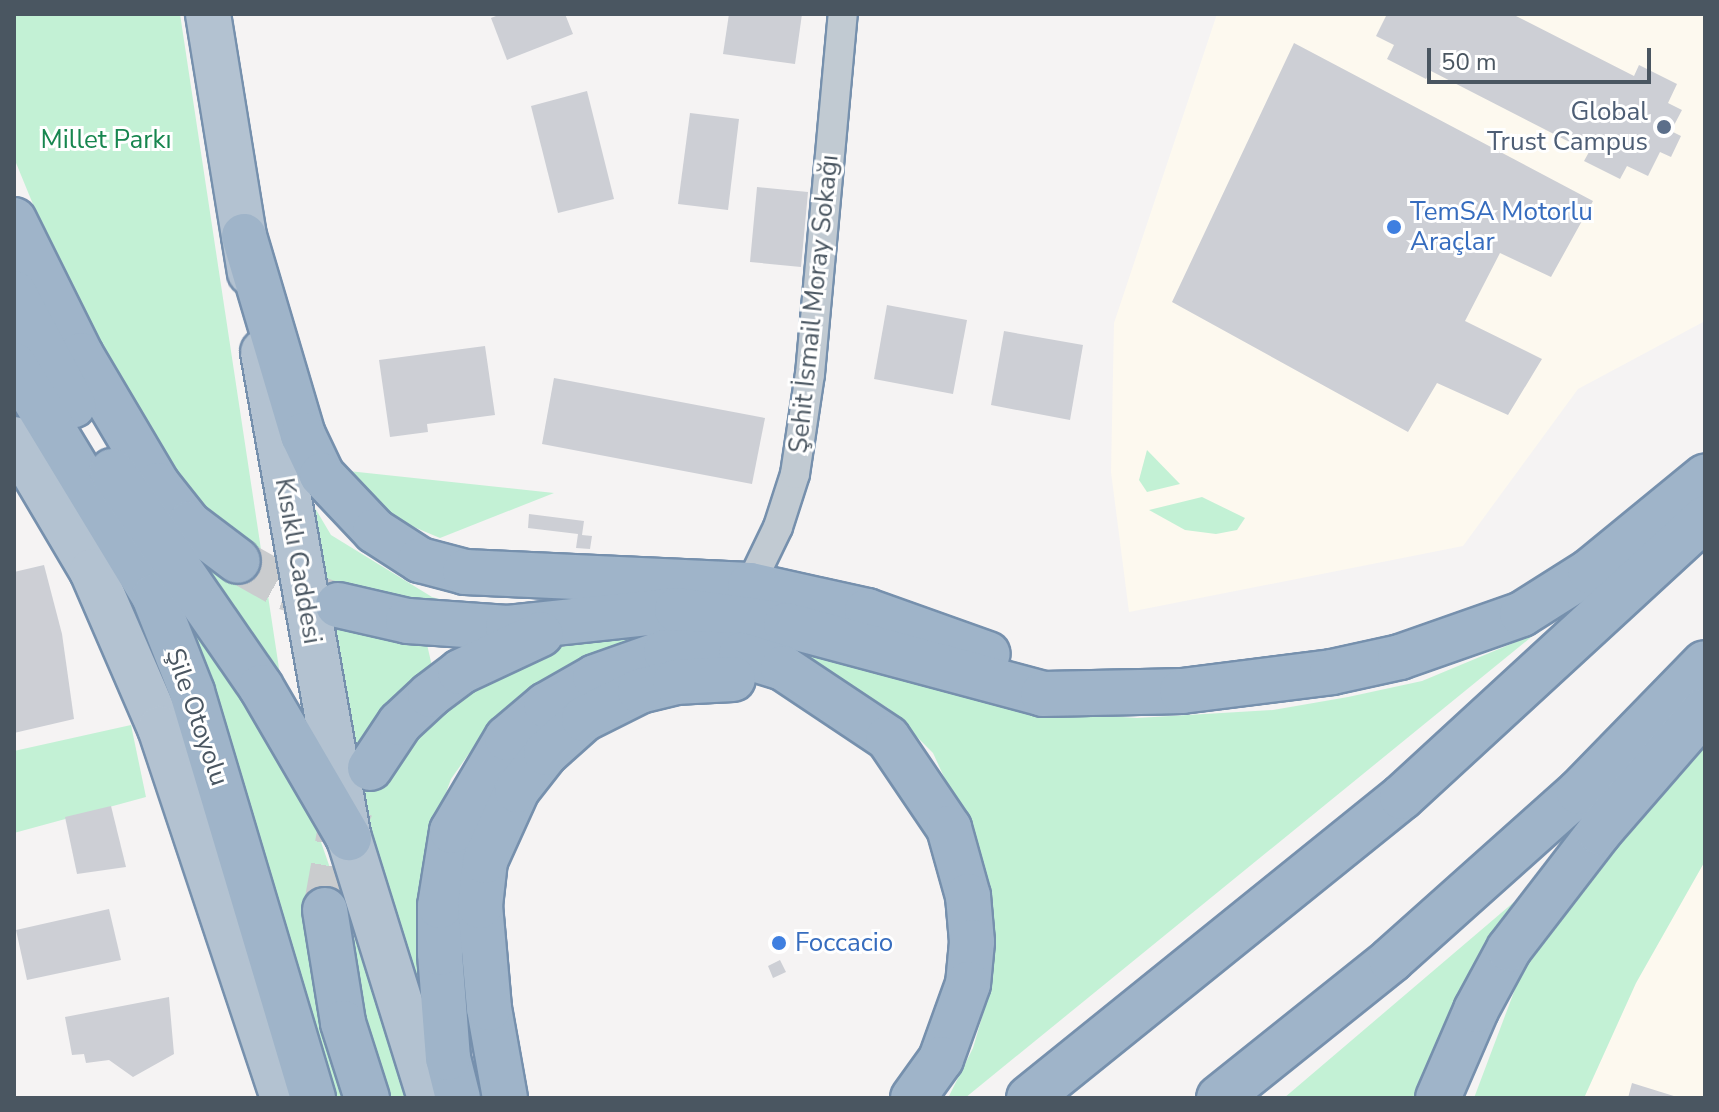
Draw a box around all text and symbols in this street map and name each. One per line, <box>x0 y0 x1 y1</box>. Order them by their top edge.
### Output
scale bar <box>1431 32 1655 82</box>
text: 50 m <box>1441 46 1497 78</box>
place label: Global Trust Campus <box>1487 96 1648 158</box>
marker: Global Trust Campus <box>1655 118 1673 136</box>
park label: Millet Parkı <box>40 124 172 156</box>
street label: Şehit İsmail Moray Sokağı <box>783 153 845 455</box>
place label: TemSA Motorlu Araçlar <box>1410 196 1593 258</box>
marker: TemSA Motorlu Araçlar <box>1385 218 1403 236</box>
street label: Kısıklı Caddesi <box>268 476 328 646</box>
street label: Şile Otoyolu <box>159 644 235 790</box>
place label: Foccacio <box>795 927 893 959</box>
marker: Foccacio <box>770 934 788 952</box>

